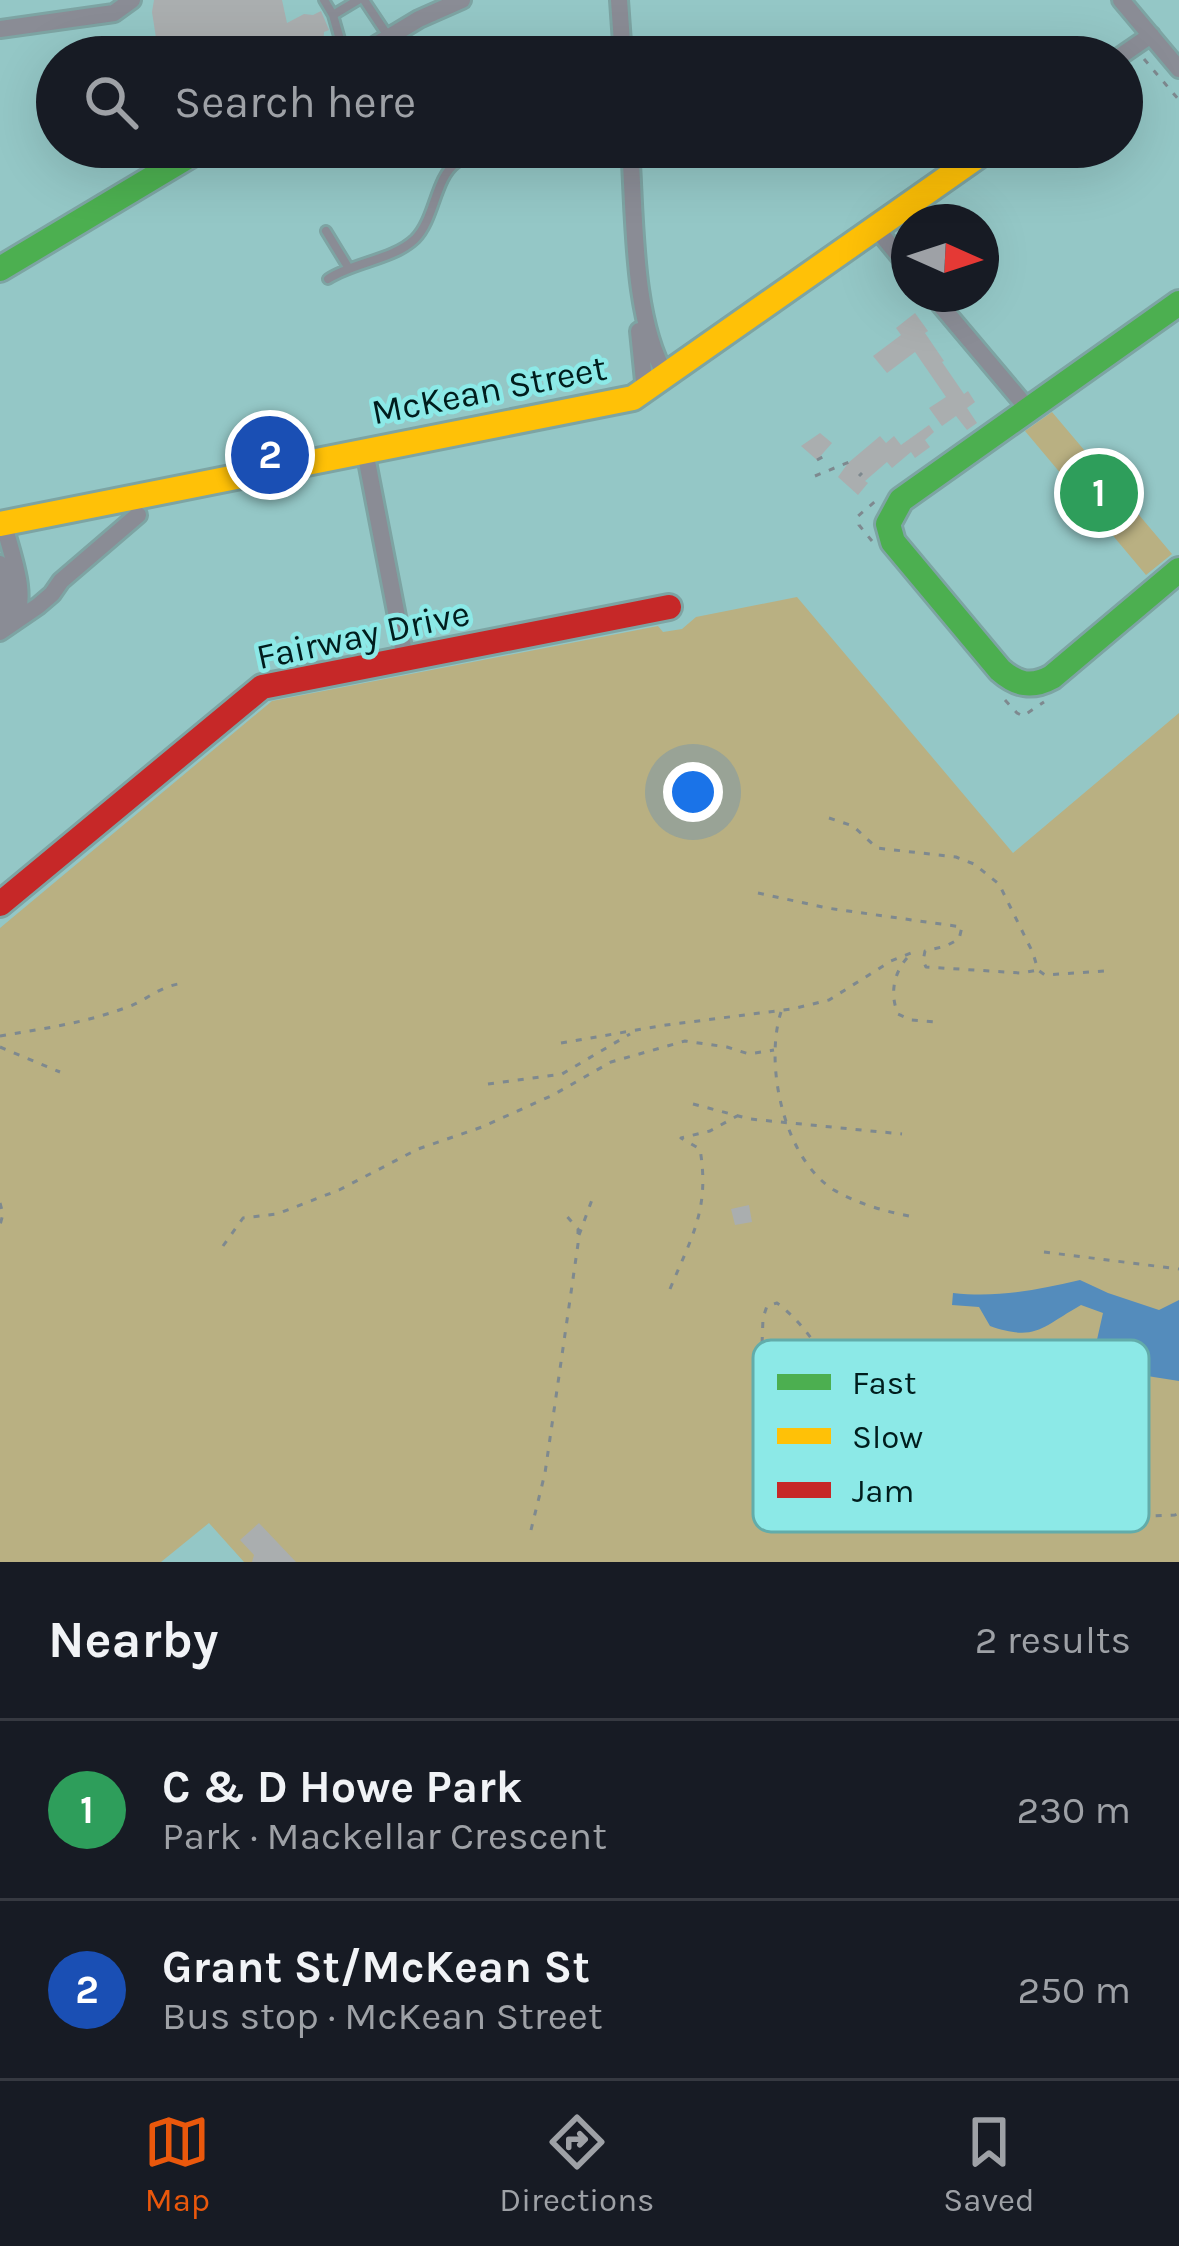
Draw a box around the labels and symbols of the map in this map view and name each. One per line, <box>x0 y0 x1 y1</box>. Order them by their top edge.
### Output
north arrow <box>891 204 999 312</box>
street label: McKean Street <box>368 347 610 433</box>
pin: 2 <box>231 410 309 500</box>
pin: 1 <box>1060 448 1138 538</box>
street label: Fairway Drive <box>253 592 473 678</box>
your location <box>663 762 723 822</box>
legend <box>753 1340 1149 1532</box>
text: Fast <box>852 1364 916 1402</box>
text: Slow <box>852 1418 923 1456</box>
text: Jam <box>852 1472 914 1510</box>

